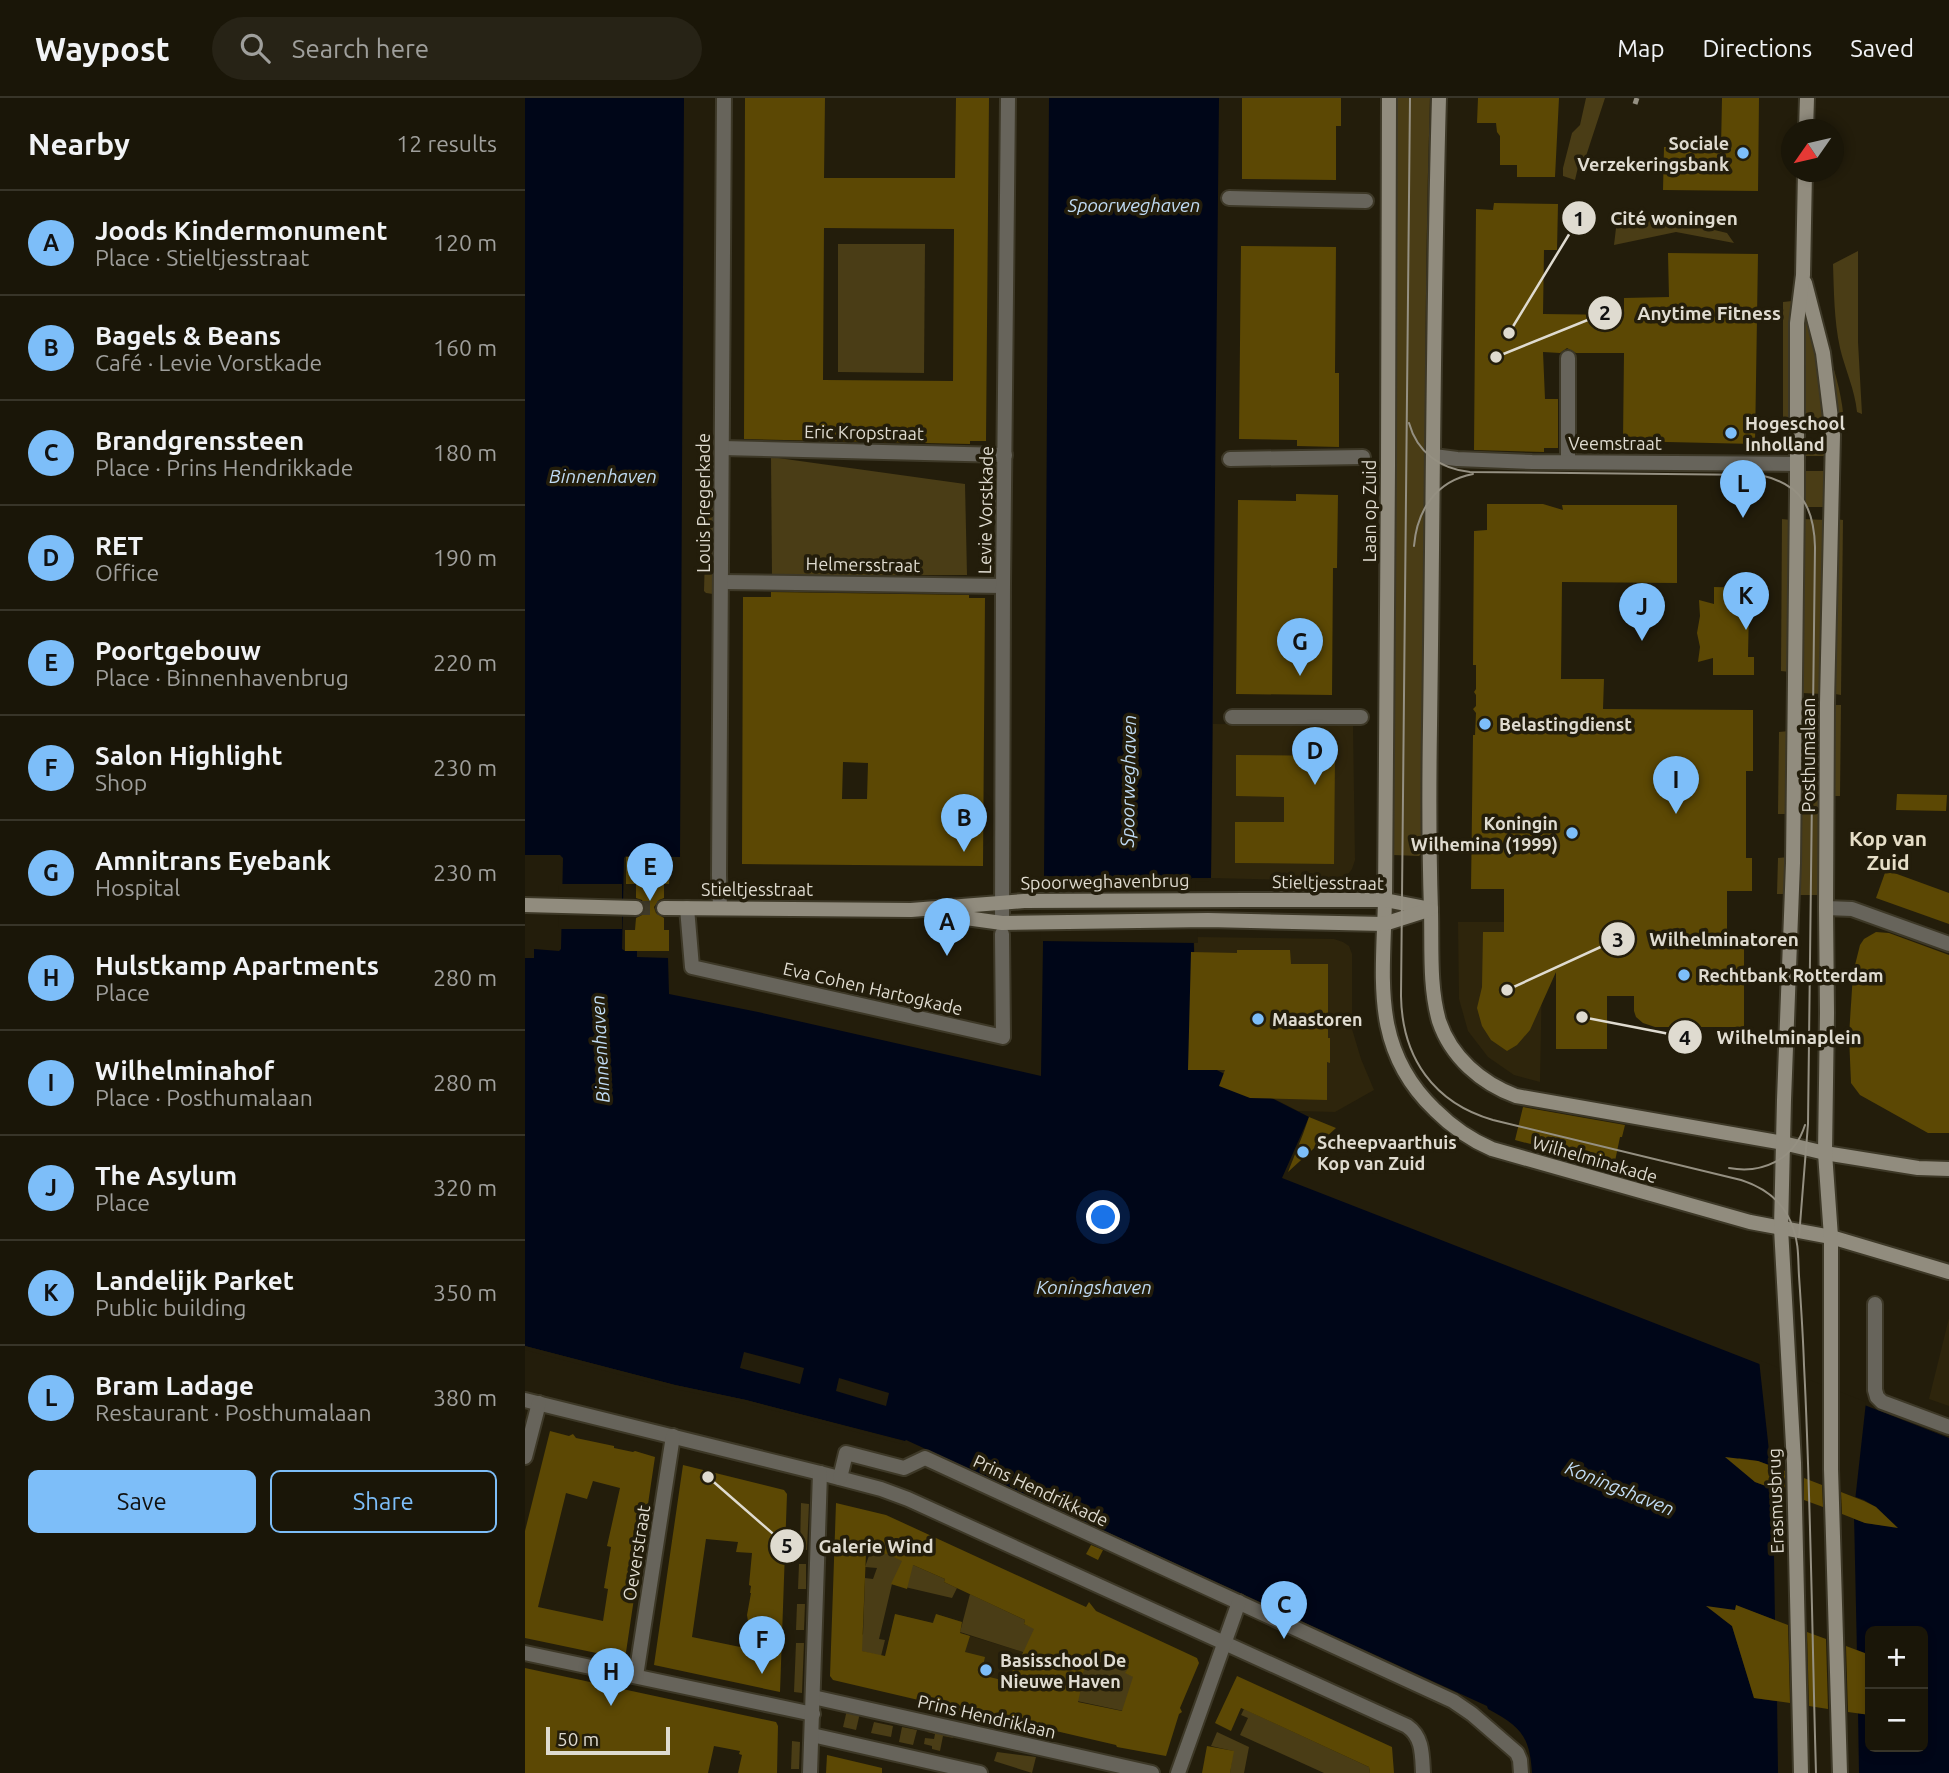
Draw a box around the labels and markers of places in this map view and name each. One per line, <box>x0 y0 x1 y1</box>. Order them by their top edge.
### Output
place label: Sociale Verzekeringsbank <box>1577 133 1729 174</box>
marker: Sociale Verzekeringsbank <box>1735 145 1751 161</box>
callout: Cité woningen <box>1561 198 1752 238</box>
callout: Anytime Fitness <box>1588 293 1795 333</box>
place label: Hogeschool Inholland <box>1745 413 1845 454</box>
marker: Hogeschool Inholland <box>1723 425 1739 441</box>
pin: L <box>1720 460 1766 518</box>
pin: K <box>1723 572 1769 630</box>
pin: J <box>1619 583 1665 641</box>
pin: G <box>1277 618 1323 676</box>
place label: Belastingdienst <box>1499 714 1632 734</box>
marker: Belastingdienst <box>1477 716 1493 732</box>
pin: D <box>1292 727 1338 785</box>
pin: I <box>1653 756 1699 814</box>
pin: B <box>941 794 987 852</box>
place label: Koningin Wilhemina (1999) <box>1411 813 1558 855</box>
marker: Koningin Wilhemina (1999) <box>1564 825 1580 841</box>
pin: E <box>627 843 673 901</box>
pin: A <box>924 898 970 956</box>
callout: Wilhelminatoren <box>1600 919 1813 959</box>
place label: Rechtbank Rotterdam <box>1698 965 1884 985</box>
marker: Rechtbank Rotterdam <box>1676 967 1692 983</box>
place label: Maastoren <box>1272 1009 1363 1029</box>
marker: Maastoren <box>1250 1011 1266 1027</box>
callout: Wilhelminaplein <box>1667 1017 1875 1057</box>
place label: Scheepvaarthuis Kop van Zuid <box>1317 1132 1457 1173</box>
marker: Scheepvaarthuis Kop van Zuid <box>1295 1144 1311 1160</box>
callout: Galerie Wind <box>770 1526 948 1566</box>
pin: C <box>1261 1581 1307 1639</box>
pin: F <box>739 1616 785 1674</box>
pin: H <box>588 1648 634 1706</box>
place label: Basisschool De Nieuwe Haven <box>1000 1650 1126 1691</box>
marker: Basisschool De Nieuwe Haven <box>978 1662 994 1678</box>

